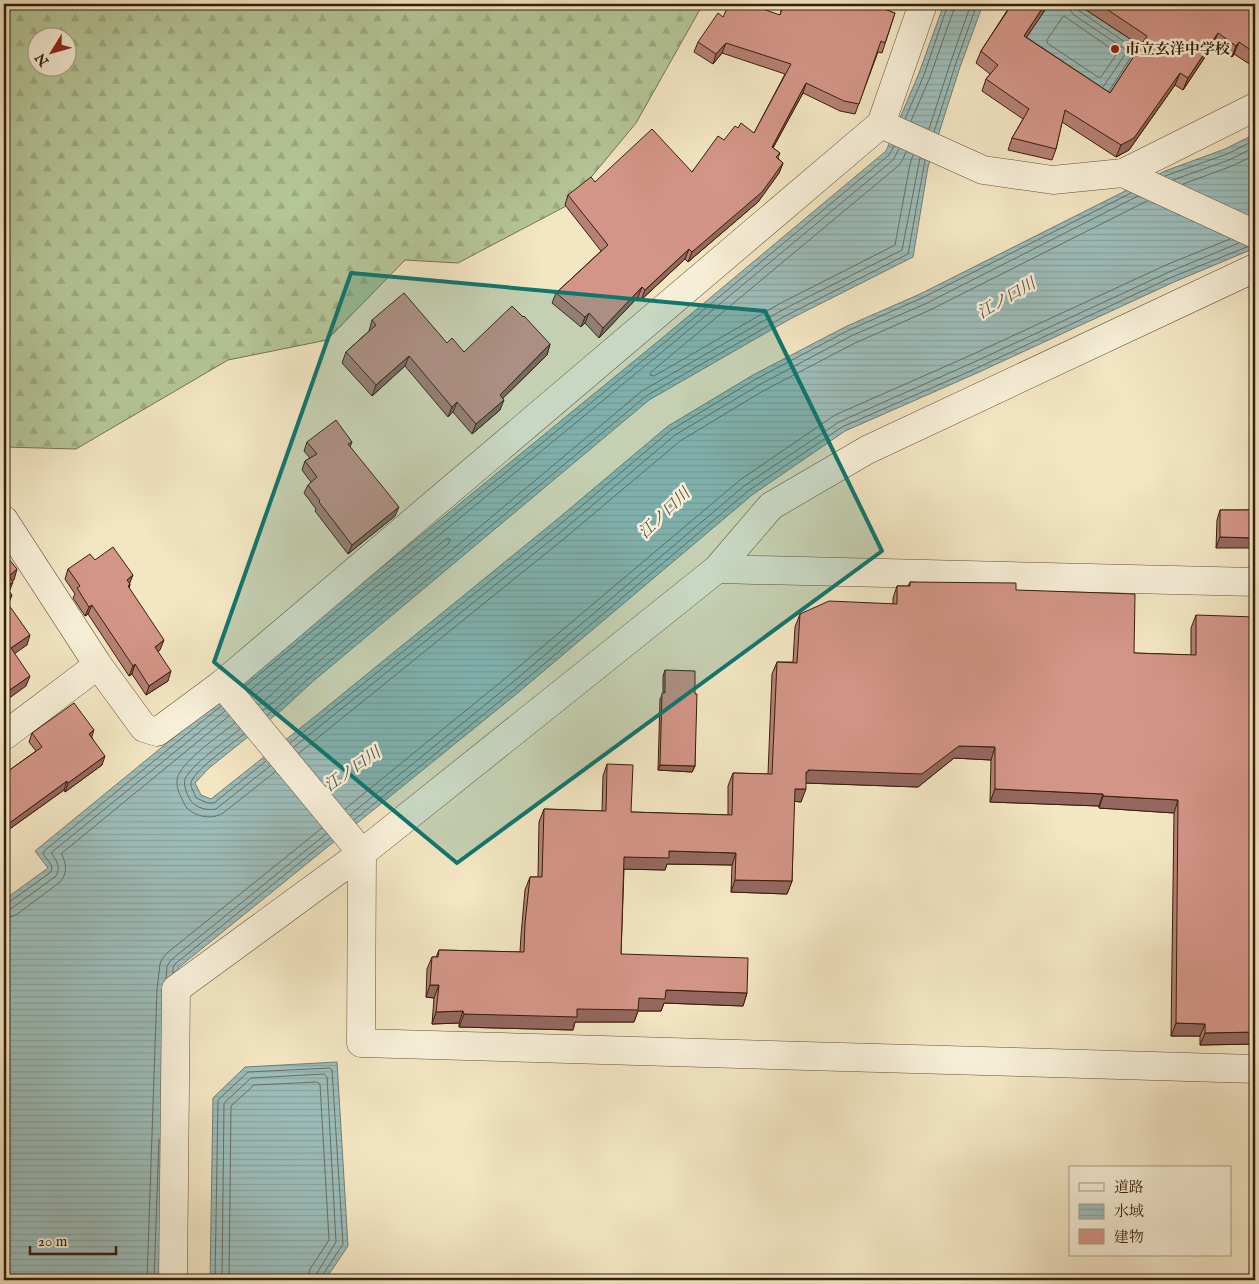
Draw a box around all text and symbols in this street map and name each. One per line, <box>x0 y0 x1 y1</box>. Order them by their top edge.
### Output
north arrow <box>28 28 78 78</box>
place label: 市立玄洋中学校 <box>1125 40 1230 59</box>
marker: 市立玄洋中学校 <box>1109 43 1121 55</box>
text: N <box>32 49 54 70</box>
water label: 江ノ口川 <box>974 273 1041 324</box>
water label: 江ノ口川 <box>635 483 696 543</box>
water label: 江ノ口川 <box>321 742 387 797</box>
legend <box>1069 1166 1232 1256</box>
text: 道路 <box>1114 1178 1144 1197</box>
text: 水域 <box>1114 1202 1144 1221</box>
scale bar <box>30 1224 116 1256</box>
text: 建物 <box>1114 1228 1144 1247</box>
text: 20 m <box>38 1232 68 1251</box>

